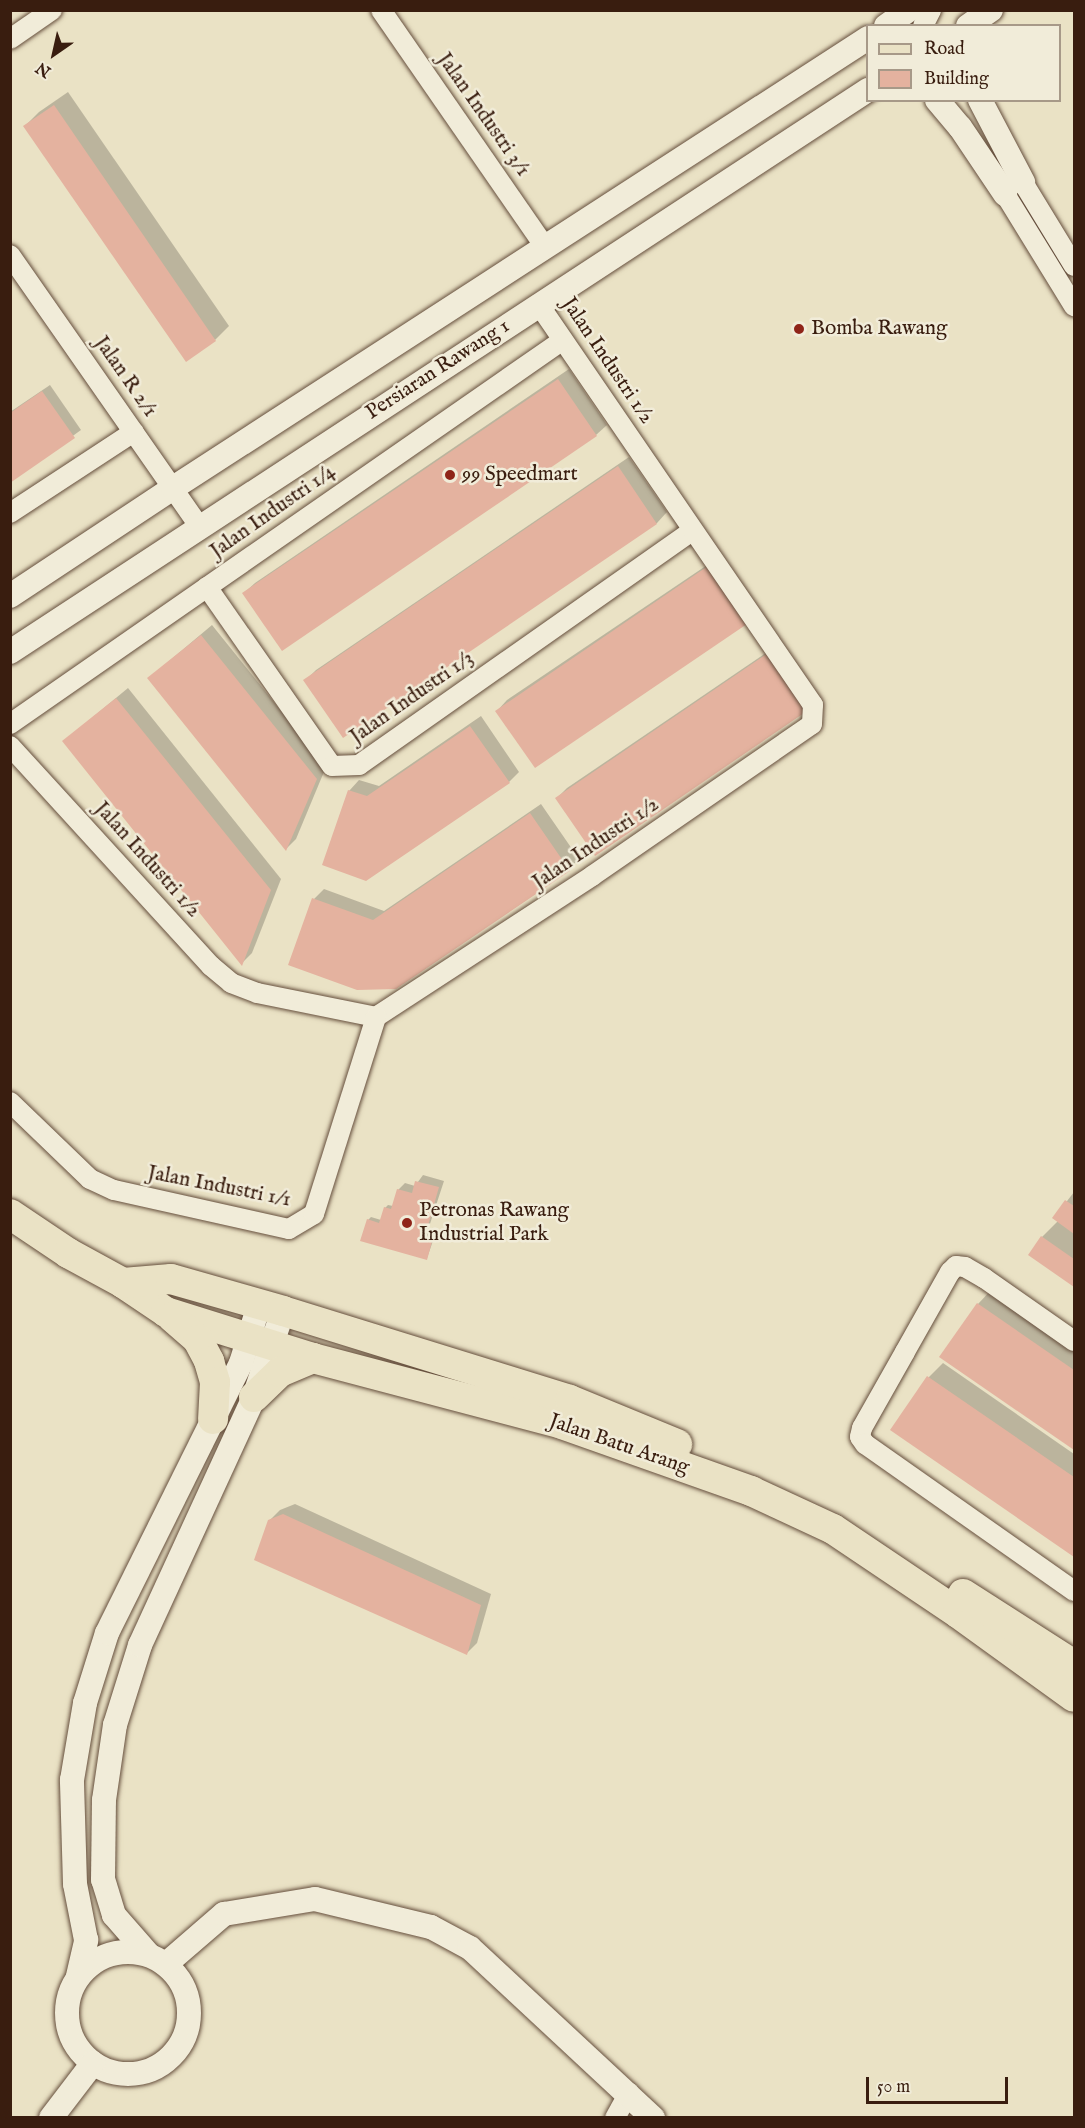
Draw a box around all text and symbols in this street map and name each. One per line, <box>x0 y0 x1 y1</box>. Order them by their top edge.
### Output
north arrow <box>24 24 84 84</box>
legend <box>866 24 1061 102</box>
text: Road <box>924 38 965 61</box>
street label: Jalan Industri 3/1 <box>431 48 535 182</box>
text: N <box>33 57 55 81</box>
text: Building <box>924 68 989 91</box>
street label: Jalan Industri 1/2 <box>555 293 659 429</box>
street label: Persiaran Rawang 1 <box>361 314 515 426</box>
place label: Bomba Rawang <box>811 316 947 342</box>
marker: Bomba Rawang <box>792 322 806 336</box>
street label: Jalan R 2/1 <box>88 332 162 422</box>
street label: Jalan Industri 1/4 <box>206 460 340 564</box>
place label: 99 Speedmart <box>462 462 578 488</box>
marker: 99 Speedmart <box>443 468 457 482</box>
street label: Jalan Industri 1/3 <box>345 646 479 750</box>
street label: Jalan Industri 1/2 <box>528 792 664 896</box>
street label: Jalan Industri 1/2 <box>88 797 206 923</box>
street label: Jalan Industri 1/1 <box>145 1161 293 1213</box>
place label: Petronas Rawang Industrial Park <box>419 1198 569 1248</box>
marker: Petronas Rawang Industrial Park <box>400 1216 414 1230</box>
street label: Jalan Batu Arang <box>545 1409 693 1481</box>
scale bar <box>869 2065 1012 2103</box>
text: 50 m <box>877 2076 910 2099</box>

